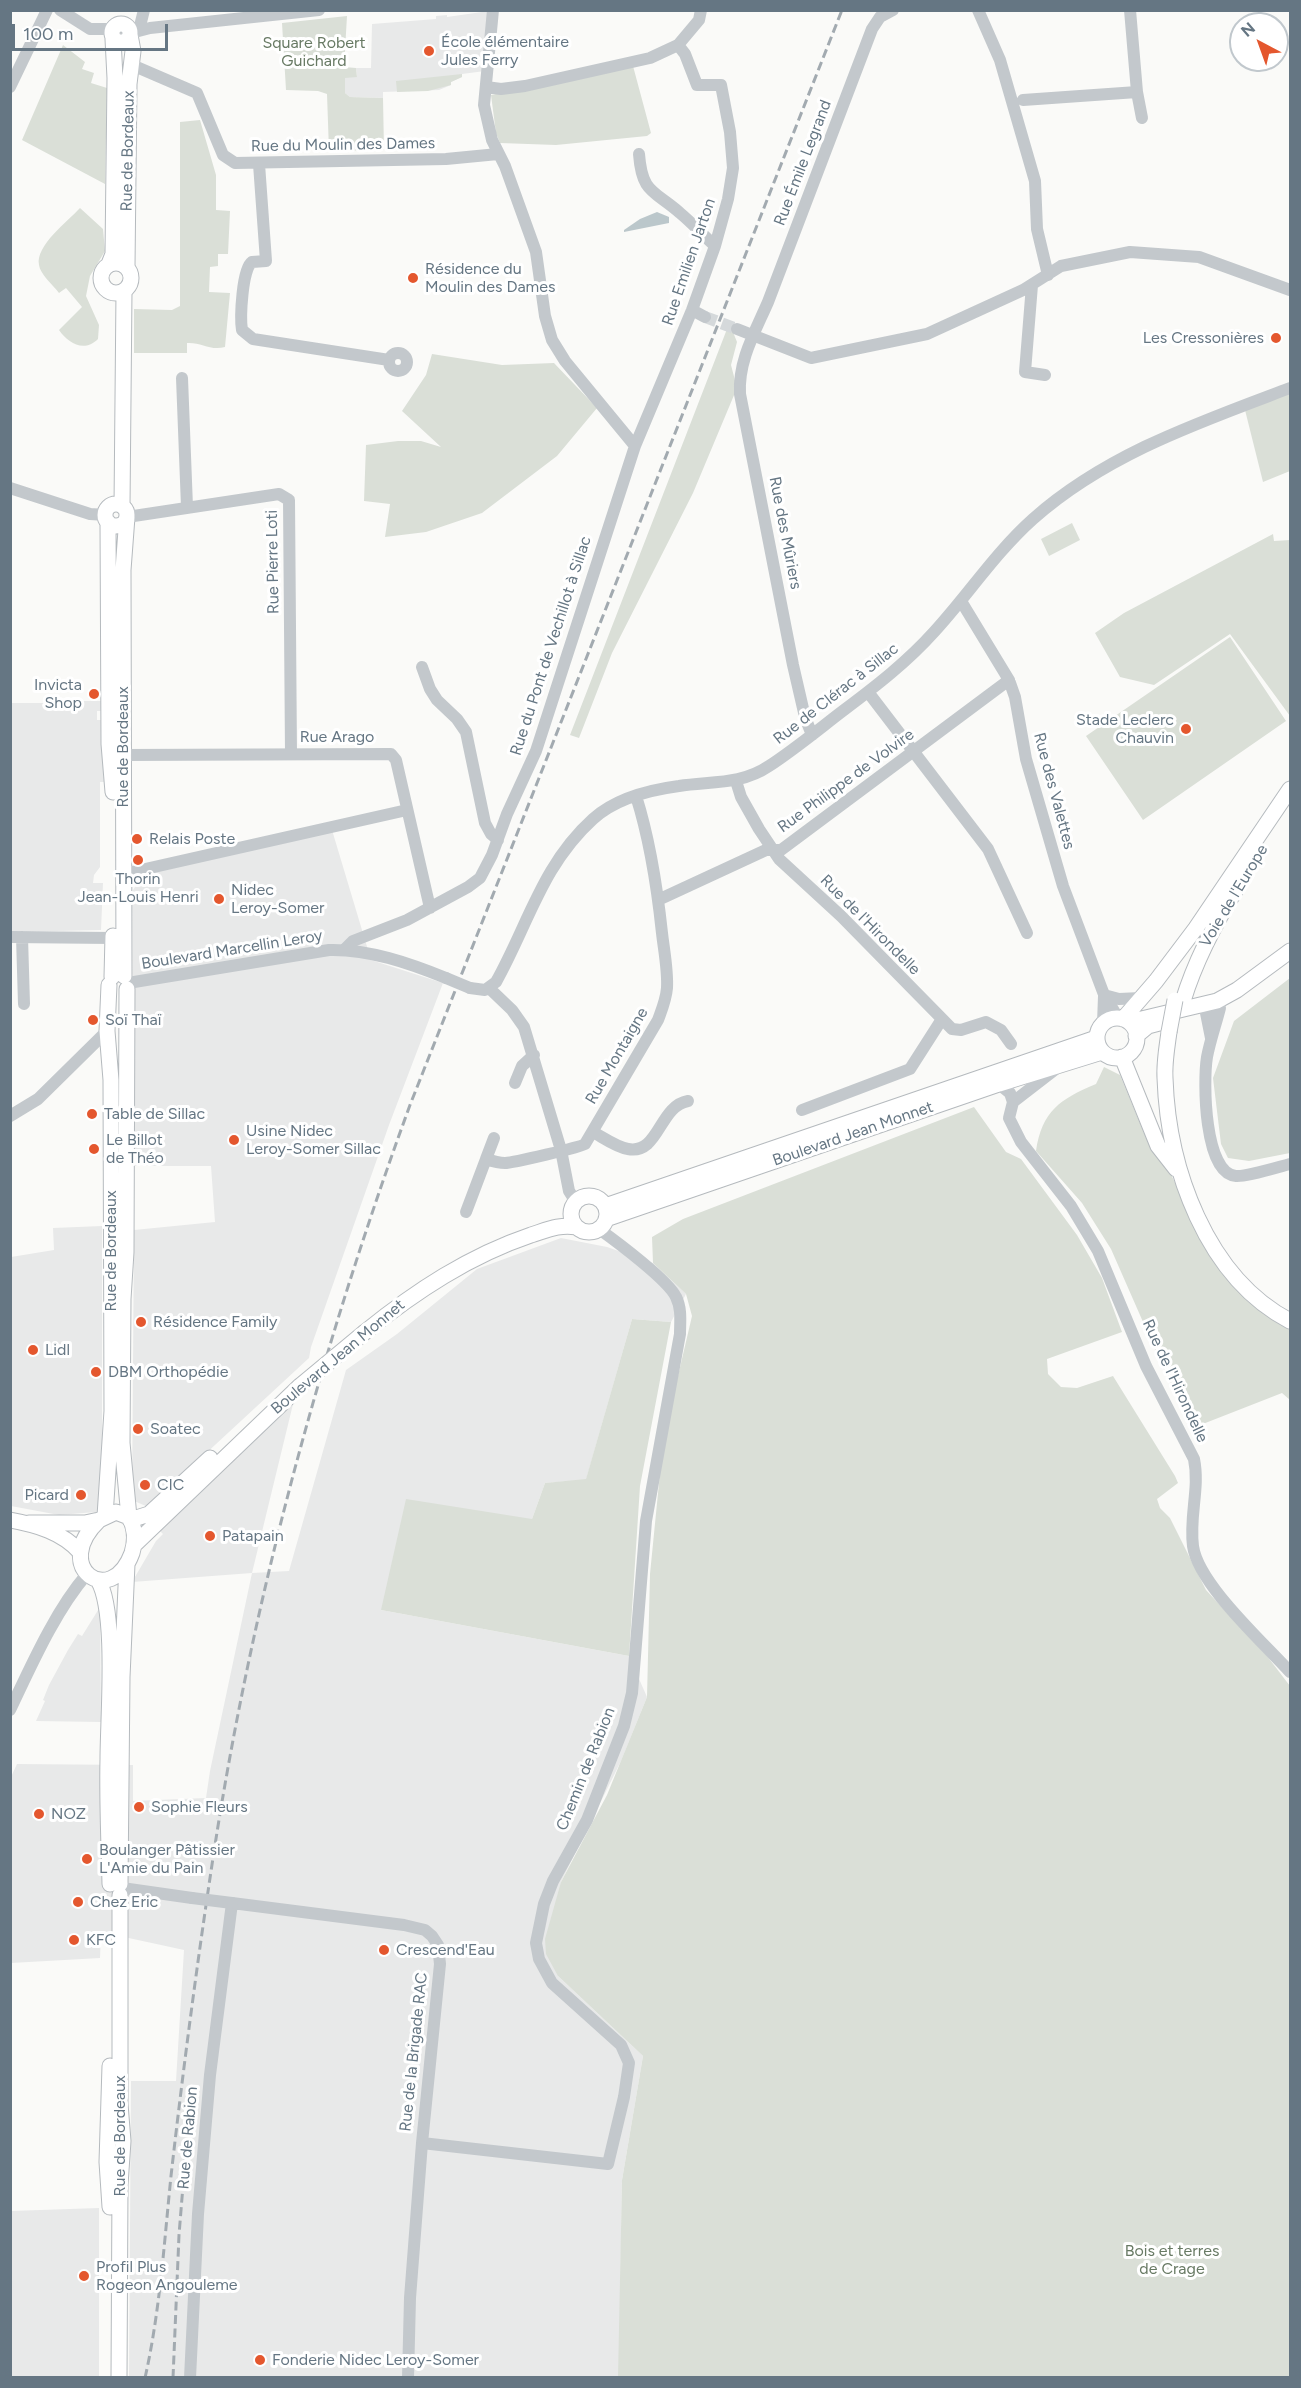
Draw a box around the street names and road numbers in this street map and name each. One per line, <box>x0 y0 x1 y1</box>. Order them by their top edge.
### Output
street label: Rue de Bordeaux <box>117 90 139 212</box>
street label: Rue Émile Legrand <box>770 97 836 229</box>
street label: Rue du Moulin des Dames <box>251 134 435 156</box>
street label: Rue Emilien Jarton <box>658 196 720 328</box>
street label: Rue des Mûriers <box>765 475 805 591</box>
street label: Rue Pierre Loti <box>262 510 284 614</box>
street label: Rue du Pont de Vechillot à Sillac <box>506 534 596 758</box>
street label: Rue de Clérac à Sillac <box>770 639 902 749</box>
street label: Rue de Bordeaux <box>113 687 133 807</box>
street label: Rue Philippe de Volvire <box>774 725 918 837</box>
street label: Rue Arago <box>300 727 374 747</box>
street label: Rue des Valettes <box>1029 730 1079 852</box>
street label: Voie de l'Europe <box>1196 841 1272 951</box>
street label: Rue de l'Hirondelle <box>816 871 924 979</box>
street label: Boulevard Marcellin Leroy <box>140 926 324 974</box>
street label: Rue Montaigne <box>582 1004 652 1108</box>
street label: Boulevard Jean Monnet <box>770 1097 936 1171</box>
street label: Rue de Bordeaux <box>101 1191 121 1311</box>
street label: Boulevard Jean Monnet <box>267 1295 409 1419</box>
street label: Rue de l'Hirondelle <box>1138 1316 1212 1446</box>
street label: Chemin de Rabion <box>553 1705 619 1833</box>
street label: Rue de la Brigade RAC <box>396 1971 432 2133</box>
street label: Rue de Bordeaux <box>110 2076 130 2196</box>
street label: Rue de Rabion <box>174 2086 202 2190</box>

